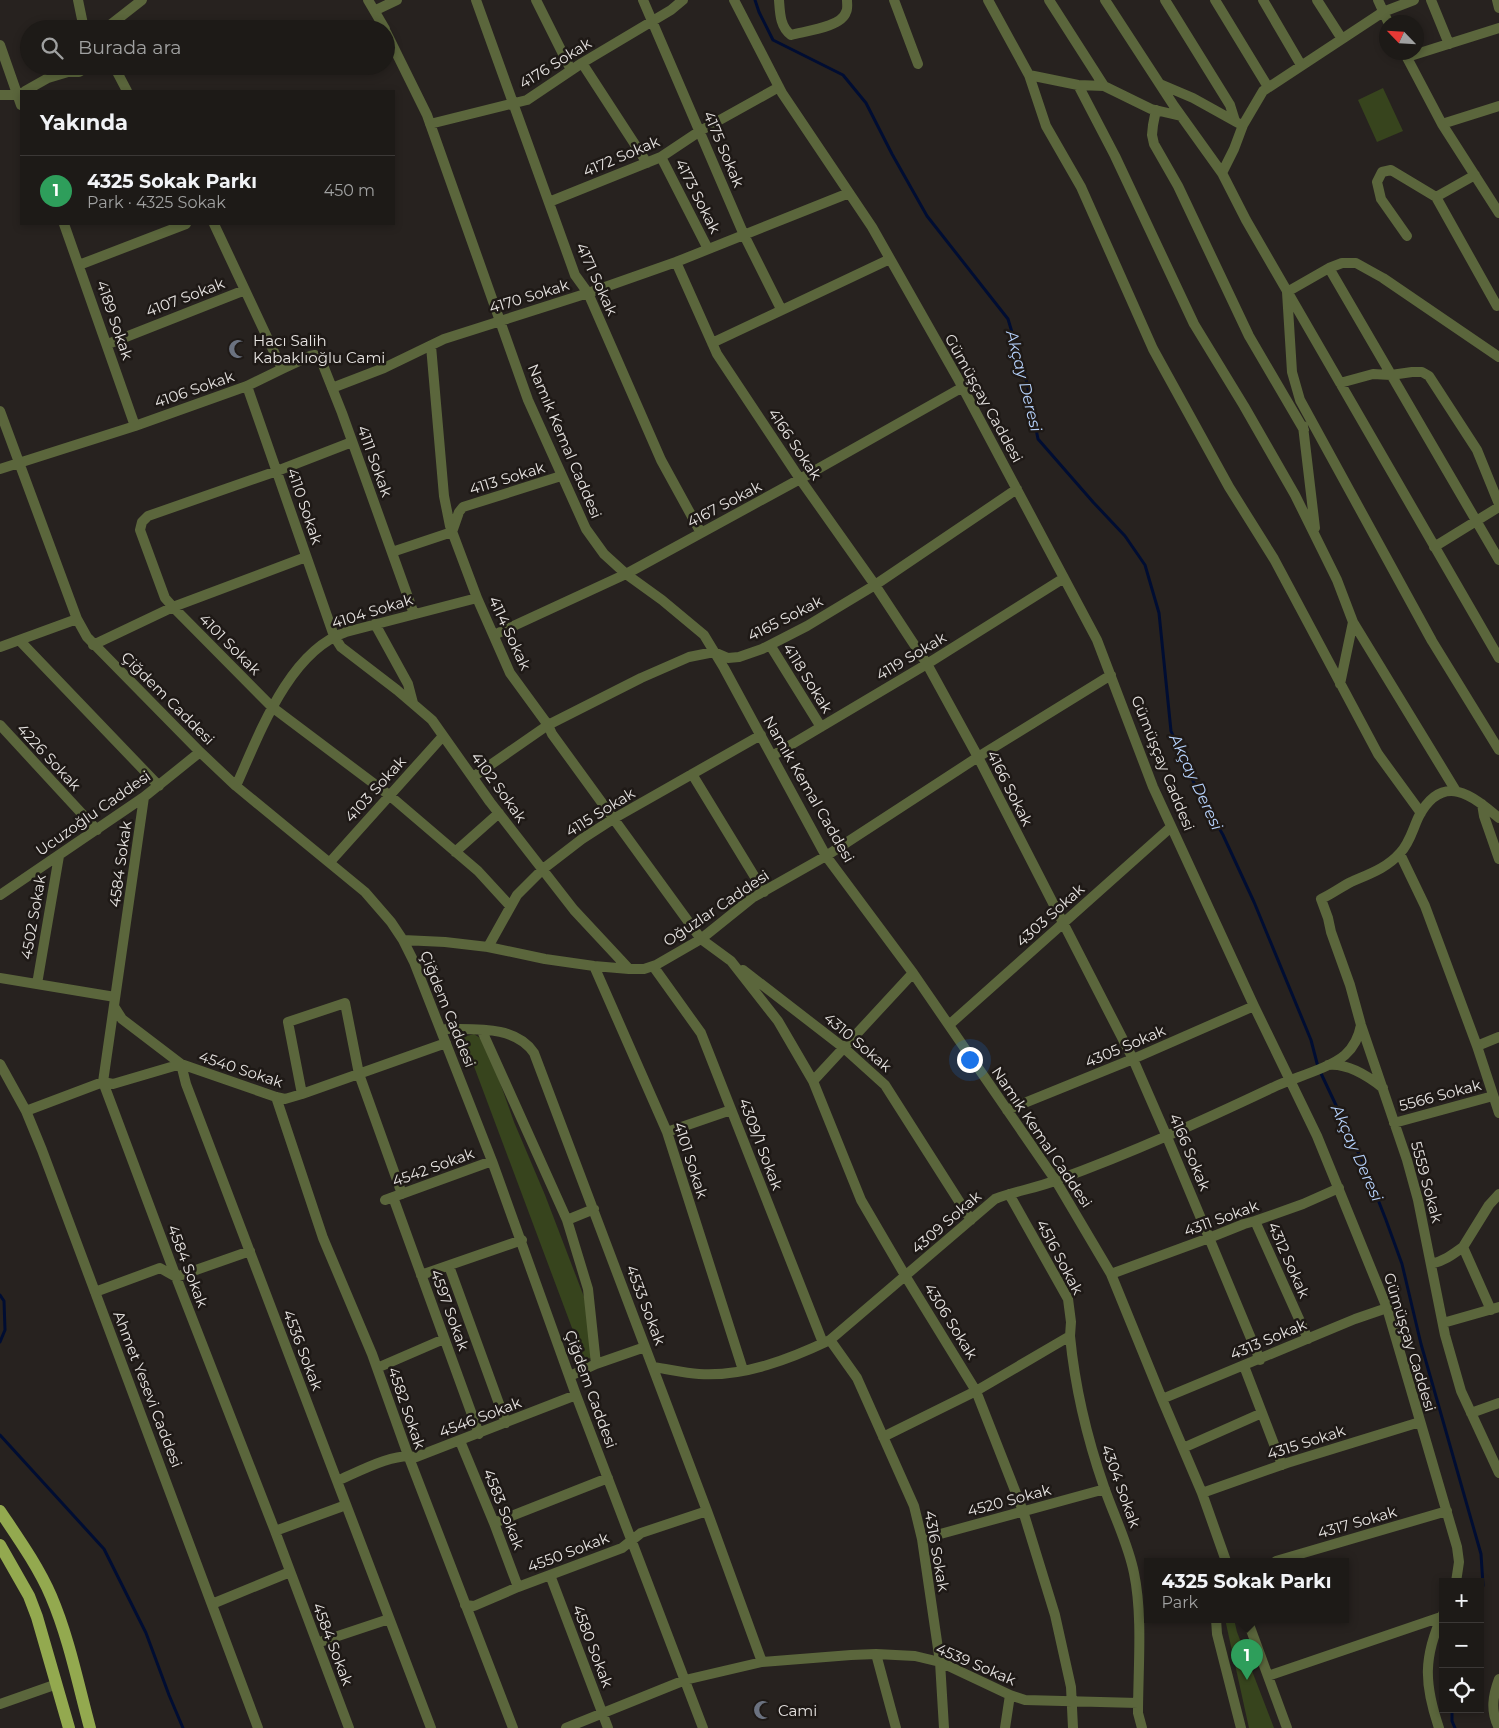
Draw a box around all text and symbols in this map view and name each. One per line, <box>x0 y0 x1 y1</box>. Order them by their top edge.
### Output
north arrow <box>1379 15 1424 60</box>
search box <box>20 20 395 75</box>
street label: 4176 Sokak <box>515 33 595 93</box>
icon: search <box>38 34 66 62</box>
text: Burada ara <box>78 36 182 59</box>
street label: 4175 Sokak <box>699 108 749 190</box>
text: Yakında <box>40 110 128 135</box>
street label: 4172 Sokak <box>580 131 662 181</box>
street label: 4173 Sokak <box>671 155 725 237</box>
text: 4325 Sokak Parkı <box>87 170 257 193</box>
text: 1 <box>53 181 59 200</box>
text: 450 m <box>324 181 375 200</box>
text: Park · 4325 Sokak <box>87 193 226 212</box>
street label: 4171 Sokak <box>572 239 622 319</box>
street label: 4107 Sokak <box>143 273 227 321</box>
street label: 4170 Sokak <box>487 275 571 317</box>
street label: 4189 Sokak <box>93 278 137 362</box>
water label: Akçay Deresi <box>1002 327 1046 434</box>
street label: Gümüşçay Caddesi <box>941 330 1027 466</box>
place label: Hacı Salih Kabaklıoğlu Cami <box>253 331 385 367</box>
mosque icon: Hacı Salih Kabaklıoğlu Cami <box>227 338 249 360</box>
street label: Namık Kemal Caddesi <box>524 361 606 521</box>
street label: 4106 Sokak <box>152 366 236 412</box>
street label: 4166 Sokak <box>764 405 826 483</box>
street label: 4111 Sokak <box>353 423 397 500</box>
street label: 4113 Sokak <box>467 457 547 498</box>
street label: 4110 Sokak <box>283 465 327 547</box>
street label: 4167 Sokak <box>683 476 765 532</box>
street label: 4104 Sokak <box>329 590 415 632</box>
street label: 4165 Sokak <box>744 591 826 645</box>
street label: 4114 Sokak <box>485 593 535 673</box>
street label: 4101 Sokak <box>195 609 265 679</box>
street label: 4119 Sokak <box>872 628 950 684</box>
street label: 4118 Sokak <box>779 639 837 717</box>
street label: Çiğdem Caddesi <box>117 647 219 749</box>
street label: Gümüşçay Caddesi <box>1127 693 1199 833</box>
street label: Namık Kemal Caddesi <box>759 712 859 866</box>
street label: 4226 Sokak <box>13 719 85 795</box>
water label: Akçay Deresi <box>1165 730 1227 834</box>
street label: 4166 Sokak <box>983 747 1037 829</box>
street label: 4102 Sokak <box>467 748 531 826</box>
street label: 4103 Sokak <box>340 752 410 826</box>
street label: Ucuzoğlu Caddesi <box>32 766 154 860</box>
street label: 4115 Sokak <box>562 783 638 841</box>
street label: 4584 Sokak <box>105 820 135 908</box>
street label: Oğuzlar Caddesi <box>659 866 773 950</box>
street label: 4502 Sokak <box>16 873 50 961</box>
street label: 4303 Sokak <box>1012 879 1088 951</box>
street label: Çiğdem Caddesi <box>416 948 480 1070</box>
street label: 4310 Sokak <box>820 1008 896 1076</box>
street label: 4305 Sokak <box>1082 1020 1168 1072</box>
street label: 4540 Sokak <box>196 1046 286 1092</box>
your location <box>957 1047 983 1073</box>
street label: Namık Kemal Caddesi <box>988 1063 1096 1211</box>
street label: 5566 Sokak <box>1397 1075 1483 1115</box>
street label: 4309/1 Sokak <box>735 1095 787 1193</box>
water label: Akçay Deresi <box>1327 1101 1387 1205</box>
street label: 4166 Sokak <box>1165 1110 1215 1194</box>
street label: 4101 Sokak <box>670 1119 712 1201</box>
street label: 5559 Sokak <box>1407 1139 1447 1225</box>
street label: 4542 Sokak <box>389 1143 477 1191</box>
street label: 4309 Sokak <box>907 1186 985 1258</box>
street label: 4311 Sokak <box>1181 1196 1261 1240</box>
street label: 4516 Sokak <box>1032 1216 1088 1298</box>
street label: 4312 Sokak <box>1264 1219 1314 1301</box>
street label: 4584 Sokak <box>164 1222 212 1310</box>
street label: 4533 Sokak <box>622 1262 670 1348</box>
street label: 4597 Sokak <box>426 1267 474 1353</box>
street label: Gümüşçay Caddesi <box>1380 1270 1440 1414</box>
street label: 4306 Sokak <box>920 1279 982 1363</box>
street label: 4536 Sokak <box>279 1307 327 1393</box>
street label: Ahmet Yesevi Caddesi <box>109 1308 187 1470</box>
street label: 4313 Sokak <box>1227 1314 1309 1364</box>
street label: Çiğdem Caddesi <box>561 1327 621 1451</box>
street label: 4582 Sokak <box>384 1364 430 1452</box>
street label: 4546 Sokak <box>436 1393 524 1441</box>
street label: 4315 Sokak <box>1264 1420 1348 1464</box>
street label: 4304 Sokak <box>1097 1442 1145 1530</box>
street label: 4583 Sokak <box>479 1466 529 1552</box>
street label: 4520 Sokak <box>965 1480 1053 1520</box>
street label: 4317 Sokak <box>1315 1502 1399 1542</box>
street label: 4316 Sokak <box>921 1509 953 1593</box>
street label: 4550 Sokak <box>524 1528 612 1576</box>
popup <box>1144 1558 1349 1623</box>
text: 4325 Sokak Parkı <box>1162 1570 1331 1593</box>
map controls <box>1439 1578 1484 1713</box>
button: + <box>1439 1578 1484 1623</box>
text: Park <box>1162 1593 1198 1612</box>
street label: 4584 Sokak <box>309 1600 357 1688</box>
street label: 4580 Sokak <box>569 1602 617 1690</box>
button: − <box>1439 1623 1484 1668</box>
street label: 4539 Sokak <box>933 1639 1019 1689</box>
pin: 1 <box>1231 1639 1263 1680</box>
button: locate <box>1439 1668 1484 1713</box>
mosque icon: Cami <box>752 1699 774 1721</box>
place label: Cami <box>778 1701 817 1720</box>

